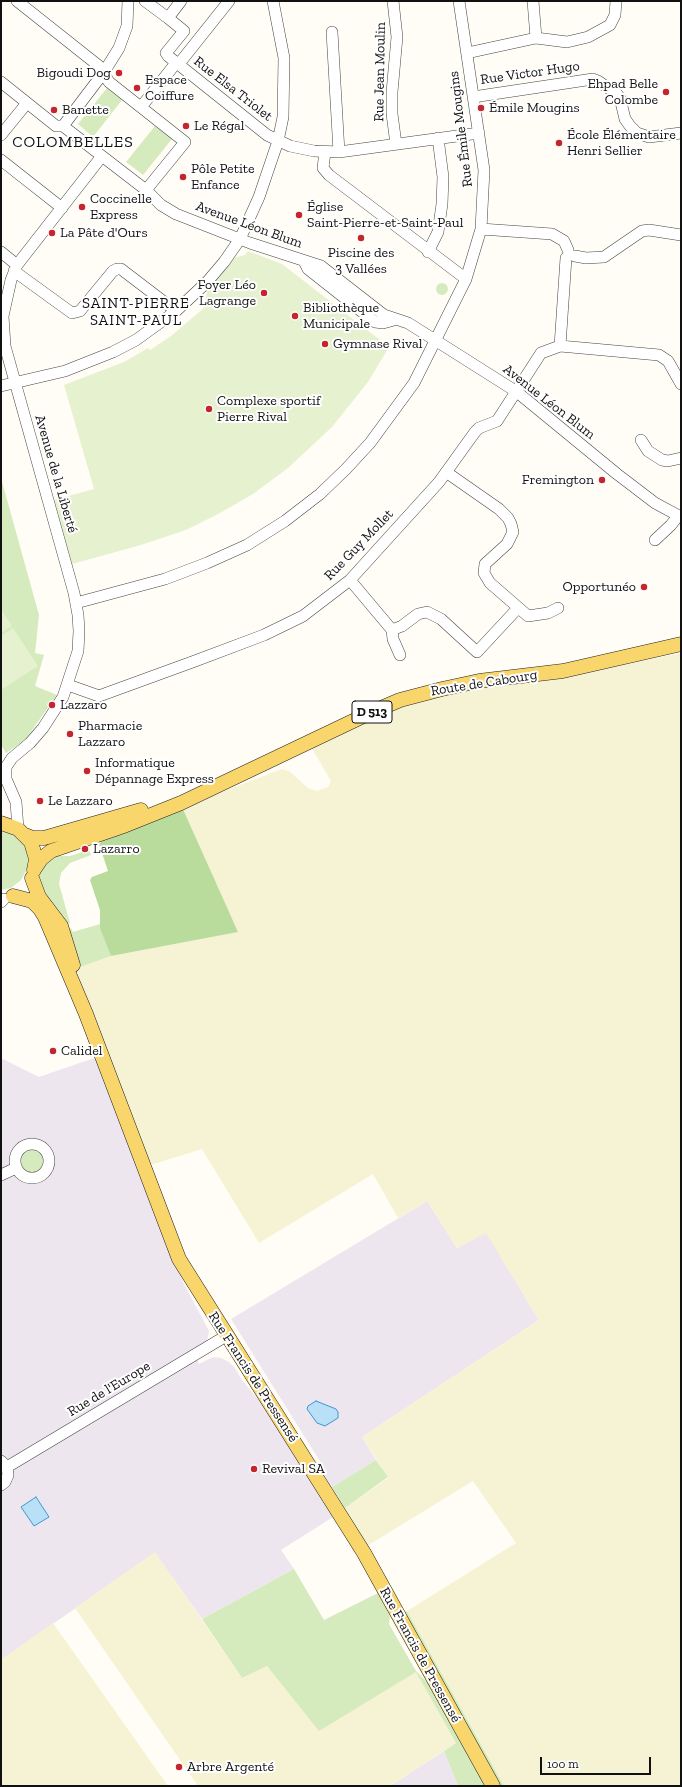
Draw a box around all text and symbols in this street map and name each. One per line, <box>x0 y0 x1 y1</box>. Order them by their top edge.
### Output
street label: Rue Jean Moulin <box>371 22 389 122</box>
street label: Rue Elsa Triolet <box>190 53 276 125</box>
street label: Rue Victor Hugo <box>479 58 581 88</box>
place label: Bigoudi Dog <box>36 65 111 81</box>
marker: Bigoudi Dog <box>114 68 124 78</box>
street label: Rue Émile Mougins <box>446 70 476 188</box>
place label: Espace Coiffure <box>145 72 194 104</box>
place label: Ehpad Belle Colombe <box>588 76 658 108</box>
marker: Espace Coiffure <box>132 83 142 93</box>
marker: Ehpad Belle Colombe <box>661 87 671 97</box>
place label: Émile Mougins <box>489 100 580 116</box>
place label: Banette <box>62 102 109 118</box>
marker: Émile Mougins <box>476 103 486 113</box>
marker: Banette <box>49 105 59 115</box>
place label: Le Régal <box>194 118 245 134</box>
marker: Le Régal <box>181 121 191 131</box>
place label: École Élémentaire Henri Sellier <box>567 127 676 160</box>
district label: COLOMBELLES <box>12 132 134 152</box>
marker: École Élémentaire Henri Sellier <box>554 138 564 148</box>
place label: Pôle Petite Enfance <box>191 161 255 194</box>
marker: Pôle Petite Enfance <box>178 172 188 182</box>
place label: Coccinelle Express <box>90 191 152 224</box>
street label: Avenue Léon Blum <box>193 198 305 252</box>
place label: Église Saint-Pierre-et-Saint-Paul <box>307 199 463 232</box>
marker: Coccinelle Express <box>77 202 87 212</box>
marker: Église Saint-Pierre-et-Saint-Paul <box>294 210 304 220</box>
place label: La Pâte d'Ours <box>60 225 148 241</box>
marker: La Pâte d'Ours <box>47 228 57 238</box>
marker: Piscine des 3 Vallées <box>356 233 366 243</box>
place label: Piscine des 3 Vallées <box>328 245 394 278</box>
place label: Foyer Léo Lagrange <box>197 277 256 310</box>
marker: Foyer Léo Lagrange <box>259 288 269 298</box>
district label: SAINT-PIERRE SAINT-PAUL <box>82 295 190 330</box>
place label: Bibliothèque Municipale <box>303 300 379 332</box>
marker: Bibliothèque Municipale <box>290 311 300 321</box>
place label: Gymnase Rival <box>333 336 423 352</box>
marker: Gymnase Rival <box>320 339 330 349</box>
street label: Avenue Léon Blum <box>500 361 598 443</box>
place label: Complexe sportif Pierre Rival <box>217 393 320 426</box>
marker: Complexe sportif Pierre Rival <box>204 404 214 414</box>
street label: Avenue de la Liberté <box>31 413 81 535</box>
place label: Fremington <box>522 472 594 488</box>
marker: Fremington <box>597 475 607 485</box>
street label: Rue Guy Mollet <box>321 506 397 584</box>
place label: Opportunéo <box>563 579 636 595</box>
marker: Opportunéo <box>639 582 649 592</box>
street label: Route de Cabourg <box>429 666 539 700</box>
place label: Lazzaro <box>60 697 107 713</box>
marker: Lazzaro <box>47 700 57 710</box>
road number: D 513 <box>352 701 392 723</box>
place label: Pharmacie Lazzaro <box>78 718 142 750</box>
marker: Pharmacie Lazzaro <box>65 729 75 739</box>
place label: Informatique Dépannage Express <box>95 755 214 788</box>
marker: Informatique Dépannage Express <box>82 766 92 776</box>
place label: Le Lazzaro <box>48 793 113 809</box>
marker: Le Lazzaro <box>35 796 45 806</box>
place label: Lazarro <box>93 841 140 857</box>
marker: Lazarro <box>80 844 90 854</box>
place label: Calidel <box>61 1043 102 1059</box>
marker: Calidel <box>48 1046 58 1056</box>
street label: Rue Francis de Pressensé <box>205 1309 301 1445</box>
street label: Rue de l'Europe <box>65 1358 153 1420</box>
place label: Revival SA <box>262 1461 325 1477</box>
marker: Revival SA <box>249 1464 259 1474</box>
street label: Rue Francis de Pressensé <box>376 1584 464 1726</box>
scale bar <box>542 1749 653 1775</box>
text: 100 m <box>547 1757 579 1771</box>
place label: Arbre Argenté <box>187 1759 274 1775</box>
marker: Arbre Argenté <box>174 1762 184 1772</box>

